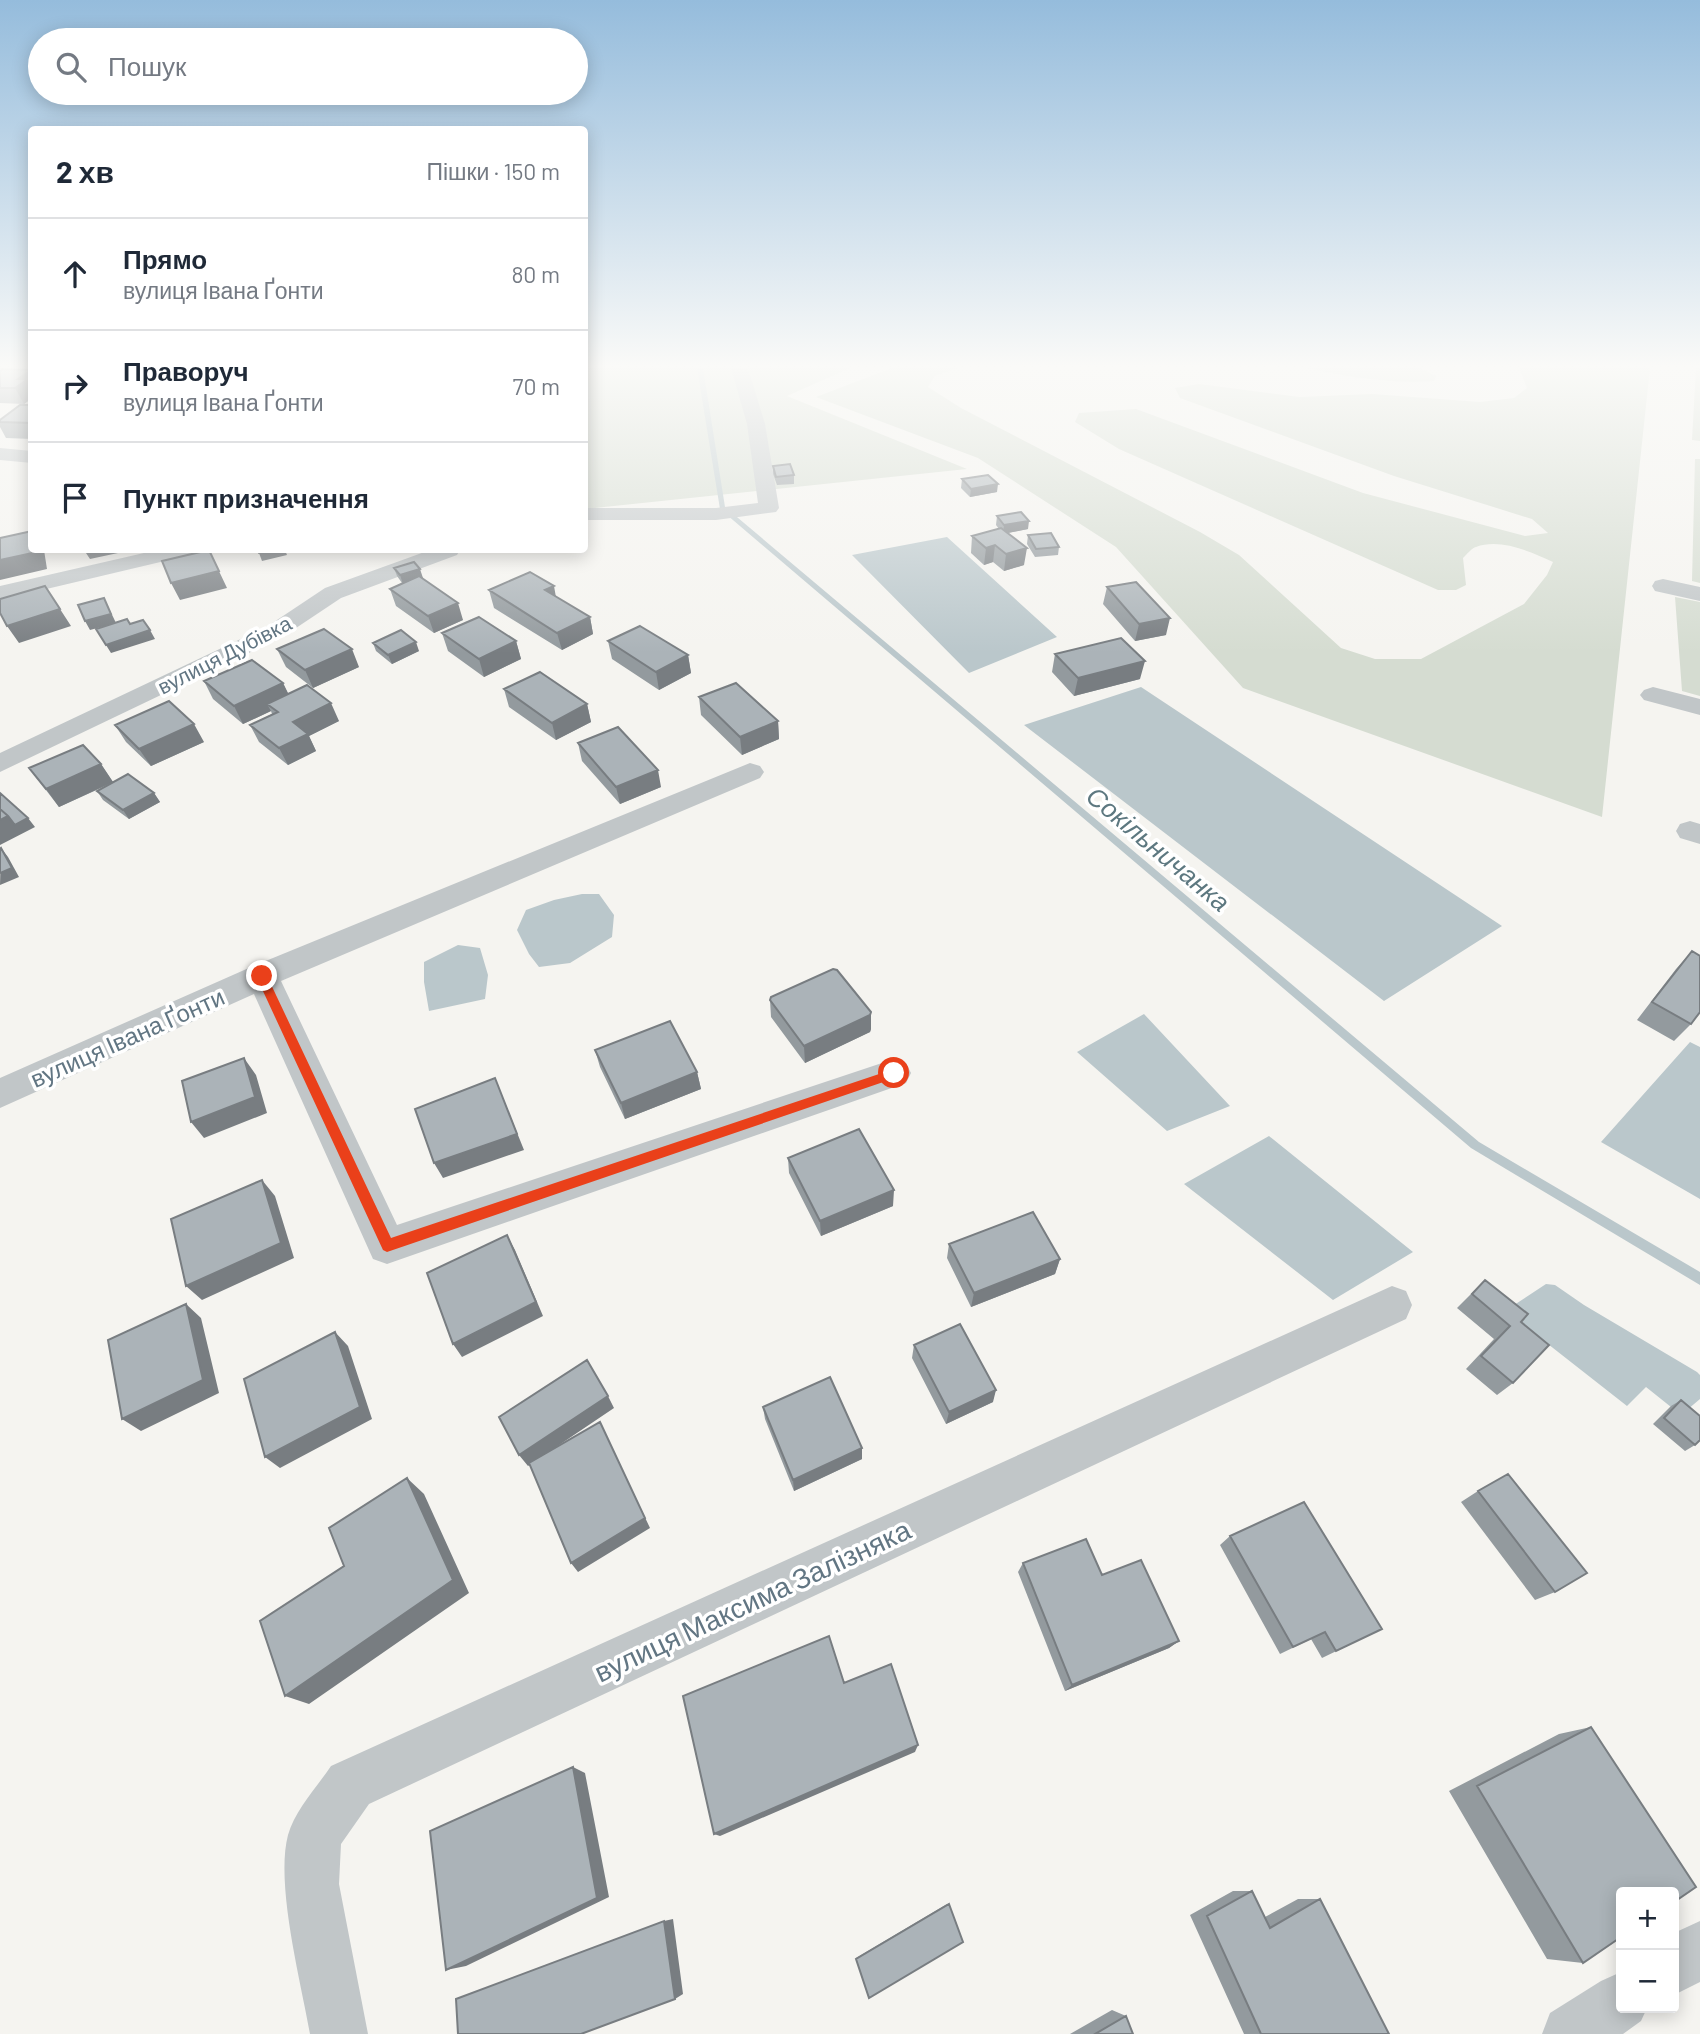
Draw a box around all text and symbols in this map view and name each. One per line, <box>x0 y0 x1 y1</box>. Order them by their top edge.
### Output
search box <box>28 28 588 105</box>
icon: search <box>52 48 90 86</box>
text: Пошук <box>108 50 186 81</box>
text: 2 хв <box>56 153 114 189</box>
text: Пішки · 150 m <box>426 157 560 185</box>
text: Прямо <box>123 243 207 274</box>
icon: ahead <box>56 255 94 293</box>
text: 80 m <box>511 260 560 288</box>
text: вулиця Івана Ґонти <box>123 276 324 304</box>
text: Праворуч <box>123 355 249 386</box>
icon: right <box>56 367 94 405</box>
text: 70 m <box>513 372 560 400</box>
text: вулиця Івана Ґонти <box>123 388 324 416</box>
icon: arrive <box>56 479 94 517</box>
text: Пункт призначення <box>123 482 369 513</box>
street label: вулиця Дубівка <box>153 609 295 698</box>
water label: Сокільничанка <box>1081 779 1237 917</box>
route end <box>246 960 277 991</box>
street label: вулиця Івана Ґонти <box>26 981 228 1093</box>
route start <box>878 1057 909 1088</box>
street label: вулиця Максима Залізняка <box>588 1511 916 1688</box>
map controls <box>1616 1887 1679 2013</box>
button: + <box>1616 1887 1679 1950</box>
button: − <box>1616 1950 1679 2013</box>

